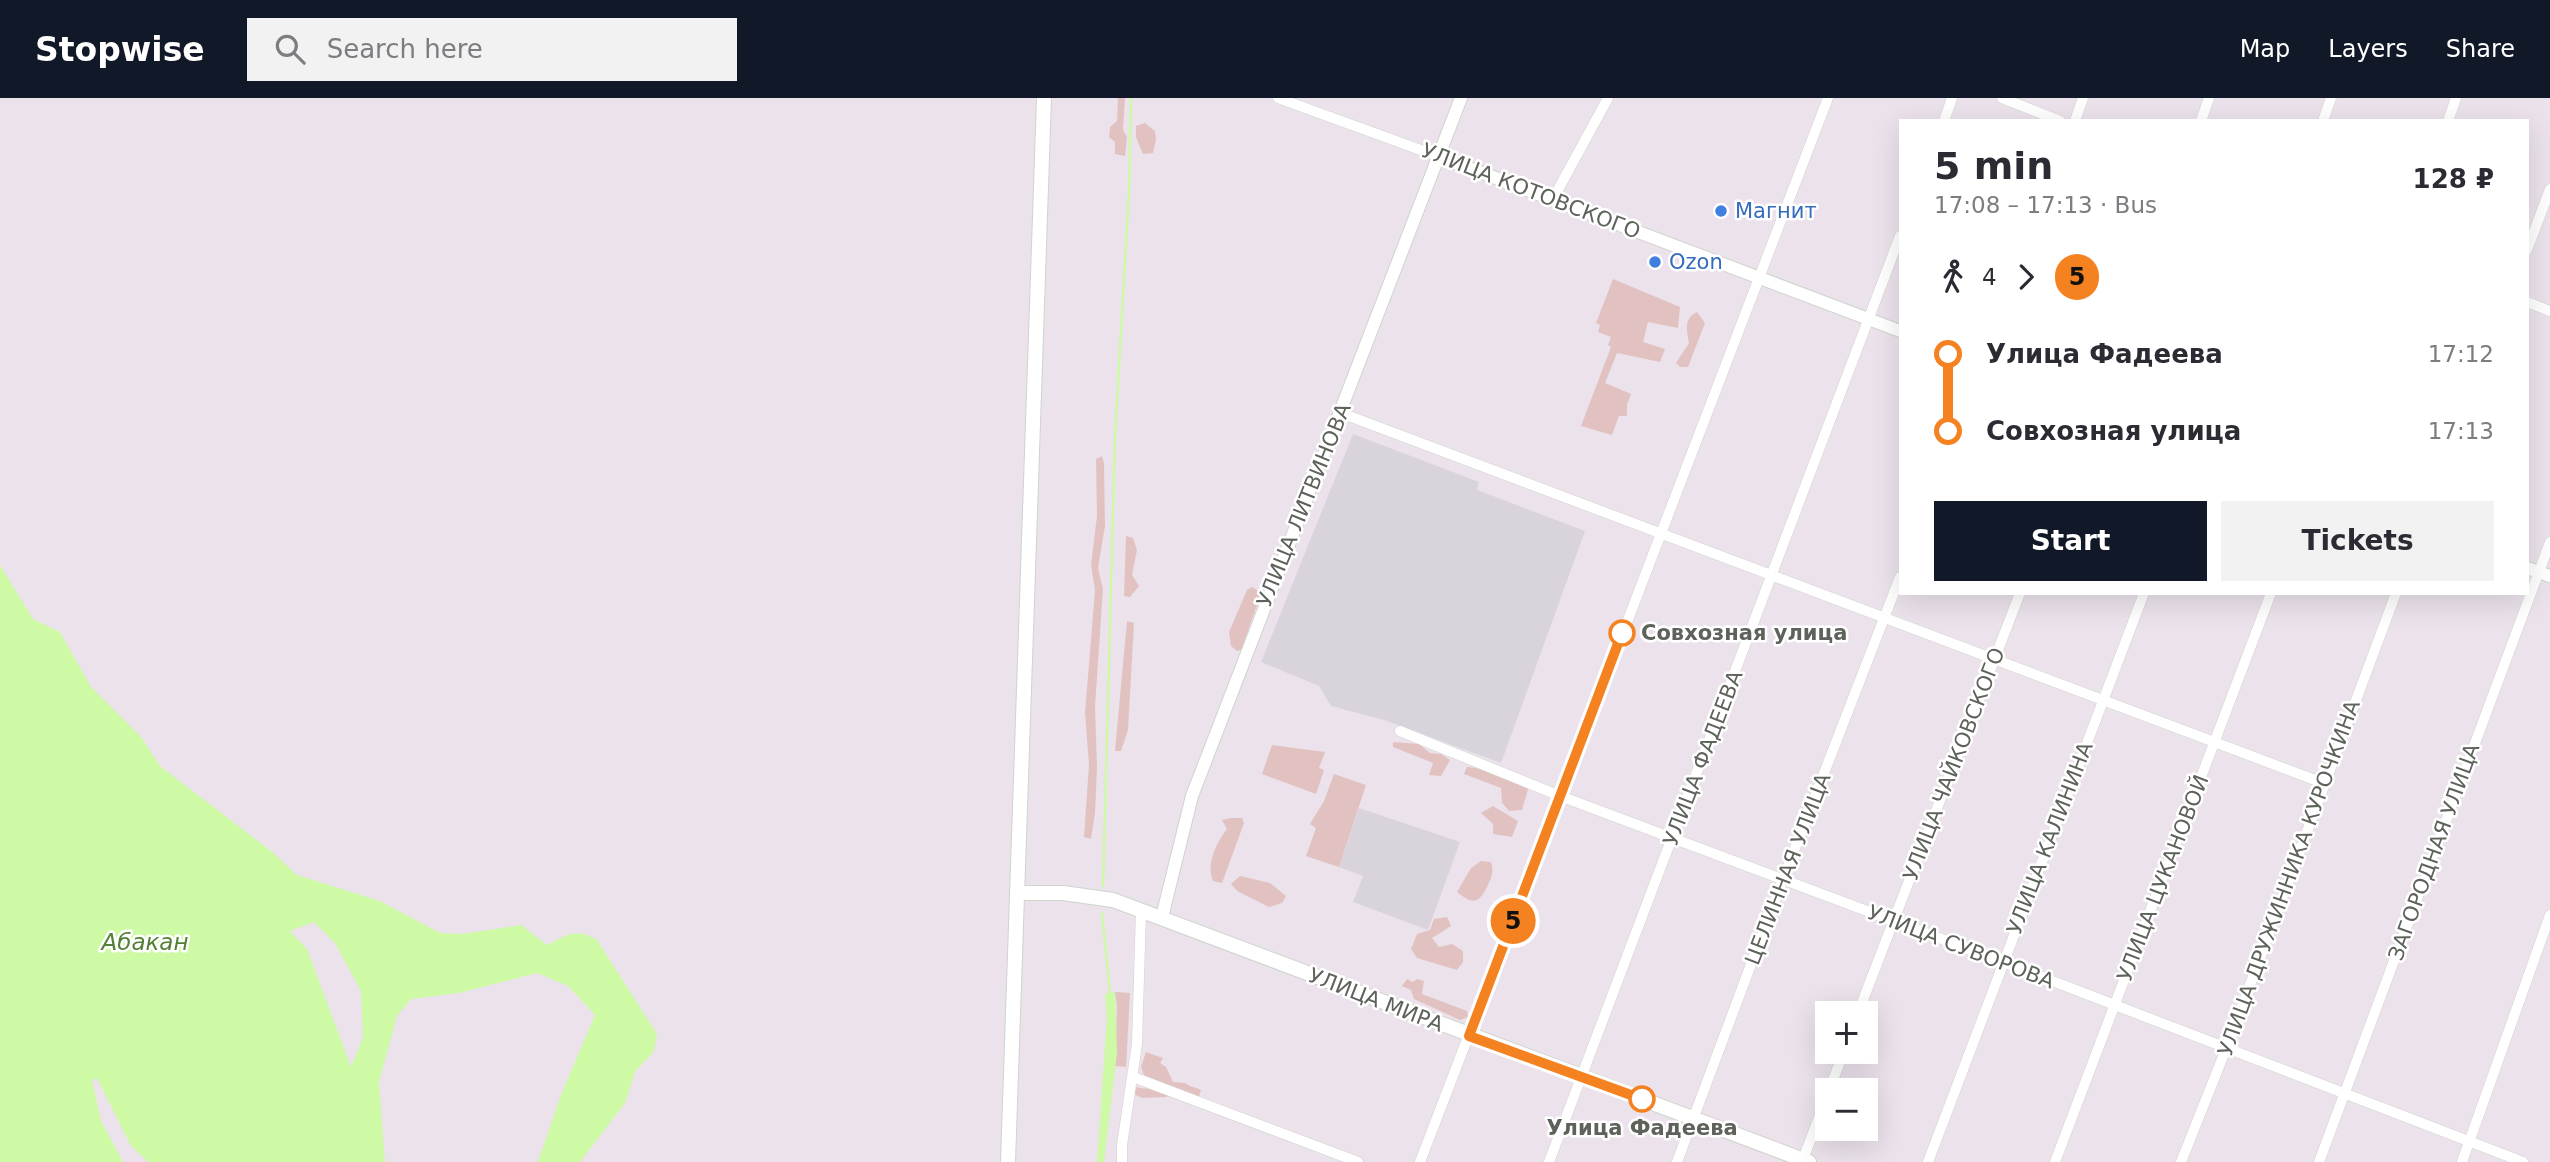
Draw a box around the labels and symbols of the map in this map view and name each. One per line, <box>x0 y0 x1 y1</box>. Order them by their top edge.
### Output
street label: УЛИЦА КОТОВСКОГО <box>1418 138 1644 244</box>
place label: Магнит <box>1735 199 1817 223</box>
marker: Магнит <box>1713 203 1729 219</box>
place label: Ozon <box>1669 250 1723 274</box>
marker: Ozon <box>1647 254 1663 270</box>
street label: УЛИЦА ЛИТВИНОВА <box>1252 399 1356 610</box>
marker: Совхозная улица <box>1609 620 1635 646</box>
place label: Совхозная улица <box>1641 621 1847 645</box>
street label: УЛИЦА ЧАЙКОВСКОГО <box>1898 644 2010 884</box>
street label: УЛИЦА ФАДЕЕВА <box>1659 666 1748 849</box>
street label: УЛИЦА ДРУЖИННИКА КУРОЧКИНА <box>2213 696 2365 1059</box>
street label: УЛИЦА КАЛИНИНА <box>2002 738 2098 938</box>
street label: ЗАГОРОДНАЯ УЛИЦА <box>2384 740 2485 964</box>
street label: ЦЕЛИННАЯ УЛИЦА <box>1740 769 1836 968</box>
street label: УЛИЦА ЦУКАНОВОЙ <box>2112 771 2213 985</box>
line badge: 5 <box>1490 898 1536 944</box>
street label: УЛИЦА СУВОРОВА <box>1864 900 2058 994</box>
water label: Абакан <box>99 929 189 955</box>
street label: УЛИЦА МИРА <box>1305 963 1447 1037</box>
marker: Улица Фадеева <box>1629 1086 1655 1112</box>
place label: Улица Фадеева <box>1546 1116 1738 1140</box>

